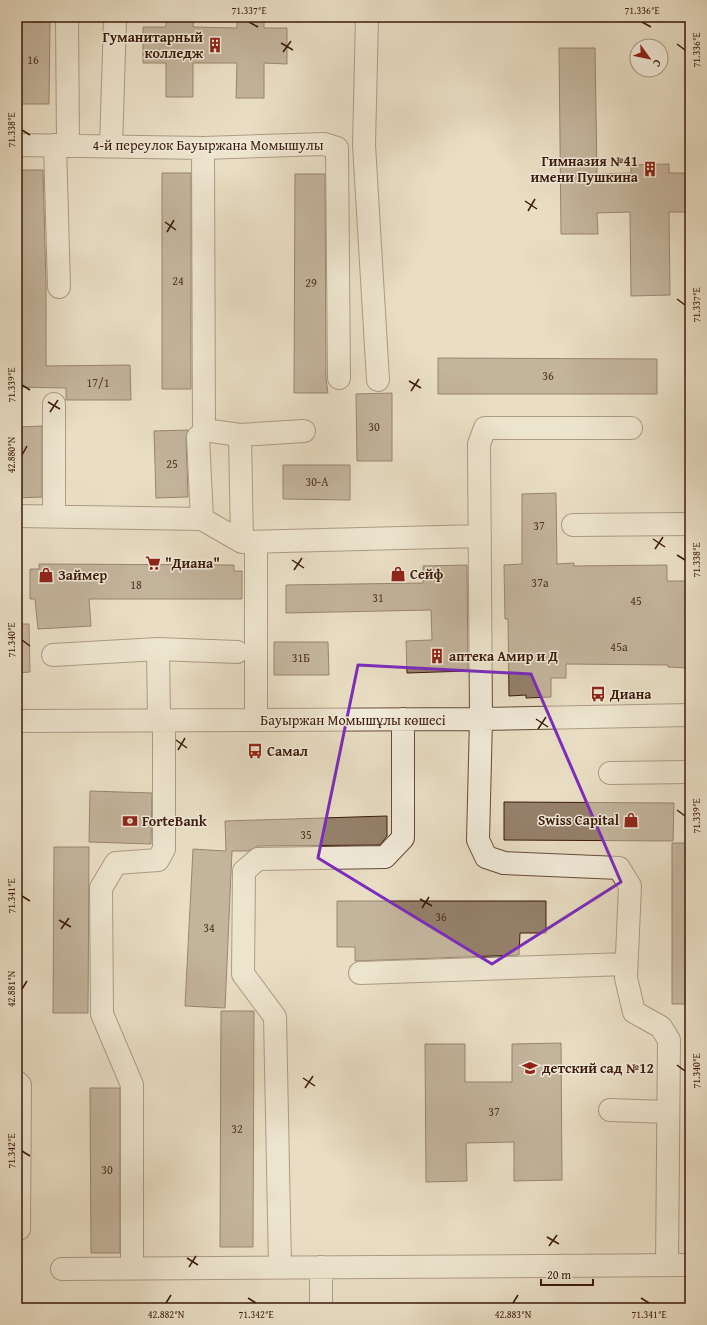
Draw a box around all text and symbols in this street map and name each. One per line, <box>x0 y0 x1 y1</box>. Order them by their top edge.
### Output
text: 71.337°E <box>231 3 267 18</box>
text: 71.336°E <box>624 3 660 18</box>
place label: Гуманитарный колледж <box>103 27 204 63</box>
text: 71.336°E <box>689 32 704 68</box>
building icon: Гуманитарный колледж <box>206 36 224 54</box>
north arrow <box>629 38 669 78</box>
house number: 16 <box>27 51 39 68</box>
text: С <box>649 56 666 70</box>
text: 71.338°E <box>4 112 19 148</box>
street label: 4-й переулок Бауыржана Момышулы <box>93 135 324 155</box>
place label: Гимназия №41 имени Пушкина <box>531 151 639 187</box>
building icon: Гимназия №41 имени Пушкина <box>641 160 659 178</box>
house number: 24 <box>172 272 184 289</box>
house number: 29 <box>305 274 317 291</box>
text: 71.337°E <box>689 287 704 323</box>
text: 71.339°E <box>4 367 19 403</box>
house number: 36 <box>542 367 554 384</box>
house number: 17/1 <box>87 374 110 391</box>
house number: 30 <box>368 418 380 435</box>
text: 42.880°N <box>4 436 19 473</box>
house number: 25 <box>166 455 178 472</box>
house number: 30-А <box>306 473 329 490</box>
house number: 37 <box>533 517 545 534</box>
text: 71.338°E <box>689 542 704 578</box>
place label: "Диана" <box>165 553 220 573</box>
supermarket icon: "Диана" <box>144 554 162 572</box>
place label: Сейф <box>410 564 444 584</box>
place label: Займер <box>58 565 107 585</box>
shop icon: Сейф <box>389 565 407 583</box>
shop icon: Займер <box>37 566 55 584</box>
house number: 37а <box>531 574 549 591</box>
house number: 18 <box>130 576 142 593</box>
house number: 31 <box>372 589 384 606</box>
house number: 45 <box>630 592 642 609</box>
text: 71.340°E <box>4 622 19 658</box>
house number: 45а <box>610 638 628 655</box>
place label: аптека Амир и Д <box>449 646 558 666</box>
building icon: аптека Амир и Д <box>428 647 446 665</box>
house number: 31Б <box>292 649 310 666</box>
place label: Диана <box>609 684 652 704</box>
bus stop icon: Диана <box>589 685 607 703</box>
street label: Бауыржан Момышұлы көшесі <box>260 710 446 730</box>
place label: Самал <box>267 741 308 761</box>
bus stop icon: Самал <box>246 742 264 760</box>
text: 71.339°E <box>689 798 704 834</box>
place label: Swiss Capital <box>538 810 620 830</box>
place label: ForteBank <box>142 811 208 831</box>
shop icon: Swiss Capital <box>622 811 640 829</box>
bank icon: ForteBank <box>121 812 139 830</box>
house number: 35 <box>300 826 312 843</box>
text: 71.341°E <box>4 878 19 914</box>
house number: 36 <box>435 908 447 925</box>
house number: 34 <box>203 919 215 936</box>
text: 42.881°N <box>4 970 19 1007</box>
text: 71.340°E <box>689 1053 704 1089</box>
place label: детский сад №12 <box>542 1058 654 1078</box>
school or university icon: детский сад №12 <box>521 1059 539 1077</box>
house number: 37 <box>488 1103 500 1120</box>
house number: 32 <box>231 1120 243 1137</box>
text: 71.342°E <box>4 1133 19 1169</box>
house number: 30 <box>101 1161 113 1178</box>
scale bar <box>541 1261 593 1287</box>
text: 20 m <box>547 1266 571 1283</box>
text: 42.882°N <box>148 1307 185 1322</box>
text: 71.342°E <box>238 1307 274 1322</box>
text: 42.883°N <box>495 1307 532 1322</box>
text: 71.341°E <box>631 1307 667 1322</box>

